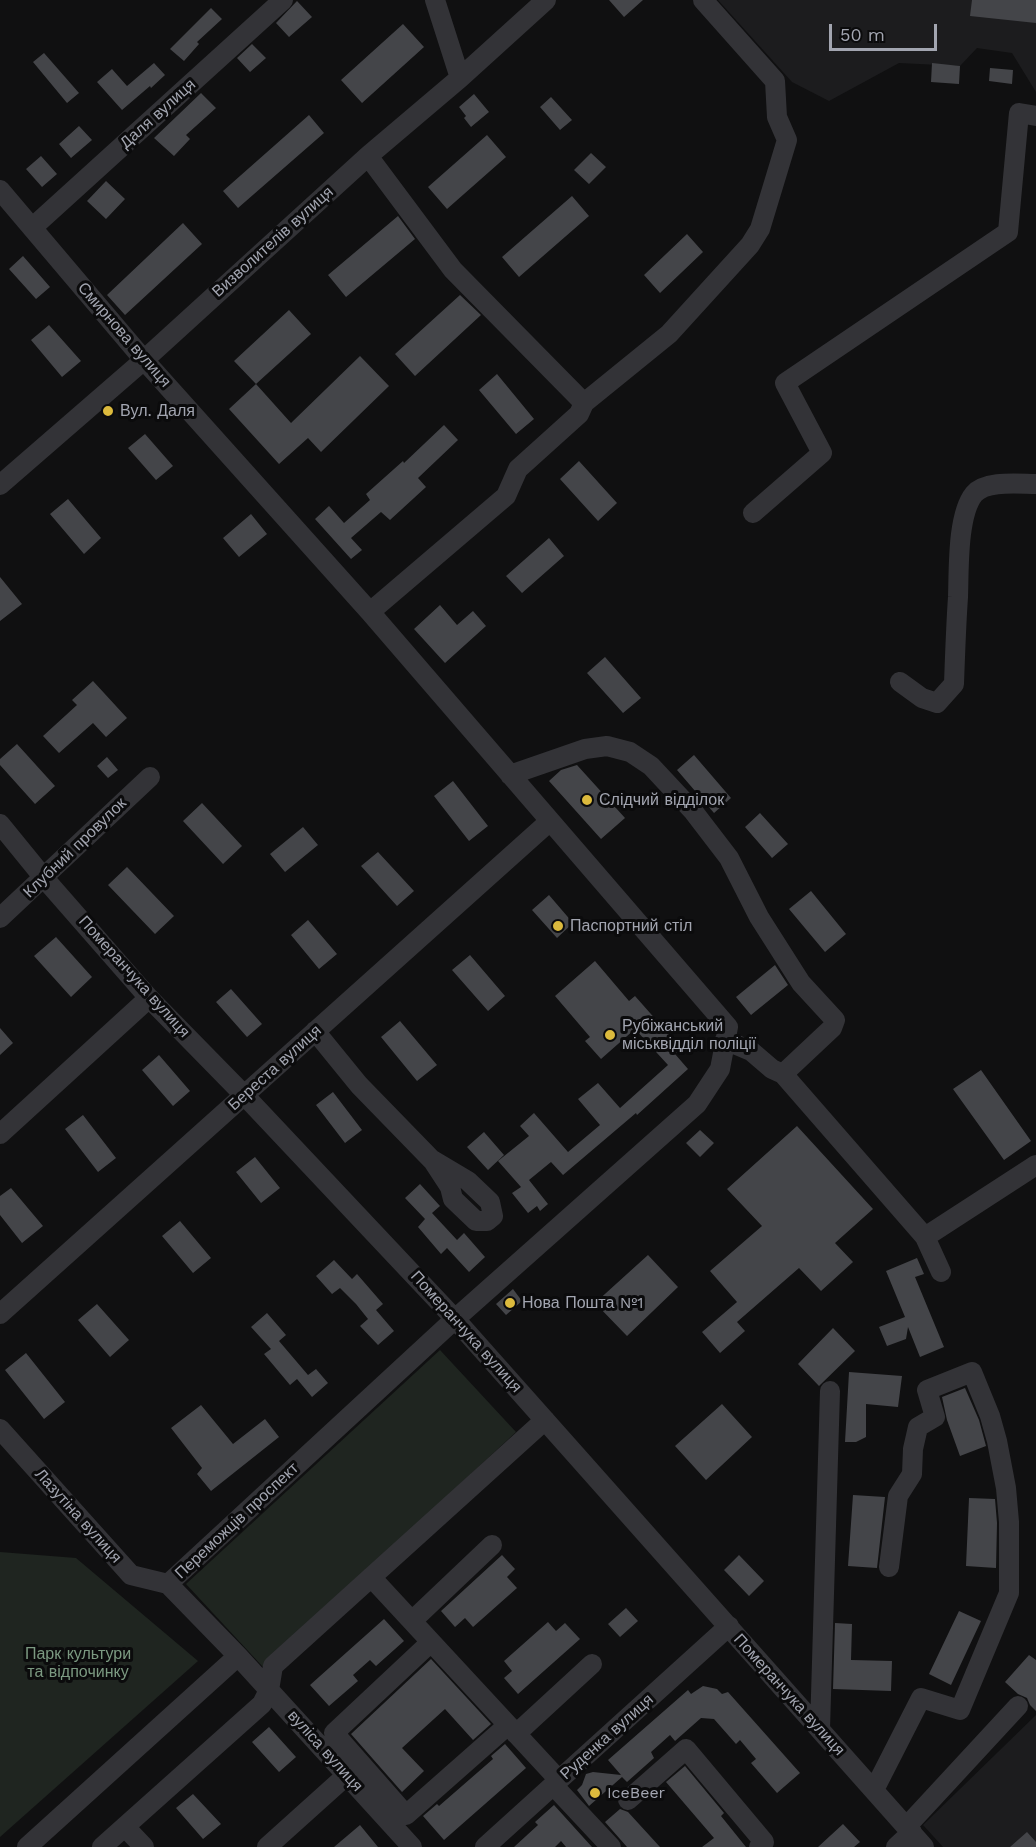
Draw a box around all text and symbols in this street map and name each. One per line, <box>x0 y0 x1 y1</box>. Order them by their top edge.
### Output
scale bar <box>832 12 940 50</box>
text: 50 m <box>840 24 885 45</box>
street label: Даля вулиця <box>116 75 200 153</box>
street label: Визволителів вулиця <box>208 183 338 301</box>
street label: Смирнова вулиця <box>73 279 175 391</box>
place label: Вул. Даля <box>120 401 195 421</box>
marker: Вул. Даля <box>101 404 115 418</box>
place label: Слідчий відділок <box>599 790 724 810</box>
marker: Слідчий відділок <box>580 793 594 807</box>
street label: Клубний провулок <box>19 794 131 902</box>
street label: Померанчука вулиця <box>74 912 194 1042</box>
place label: Паспортний стіл <box>570 916 692 936</box>
marker: Паспортний стіл <box>551 919 565 933</box>
place label: Рубіжанський міськвідділ поліції <box>622 1016 756 1054</box>
street label: Береста вулиця <box>225 1021 325 1115</box>
marker: Рубіжанський міськвідділ поліції <box>603 1028 617 1042</box>
street label: Померанчука вулиця <box>406 1267 526 1397</box>
place label: Нова Пошта №1 <box>522 1293 644 1313</box>
marker: Нова Пошта №1 <box>503 1296 517 1310</box>
street label: Переможців проспект <box>171 1459 303 1583</box>
street label: Лазутіна вулиця <box>31 1465 125 1567</box>
street label: Померанчука вулиця <box>729 1630 849 1760</box>
park label: Парк культури та відпочинку <box>25 1644 131 1682</box>
street label: Руденка вулиця <box>556 1690 658 1784</box>
street label: вуліса вулиця <box>283 1706 367 1796</box>
place label: IceBeer <box>607 1783 665 1803</box>
marker: IceBeer <box>588 1786 602 1800</box>

